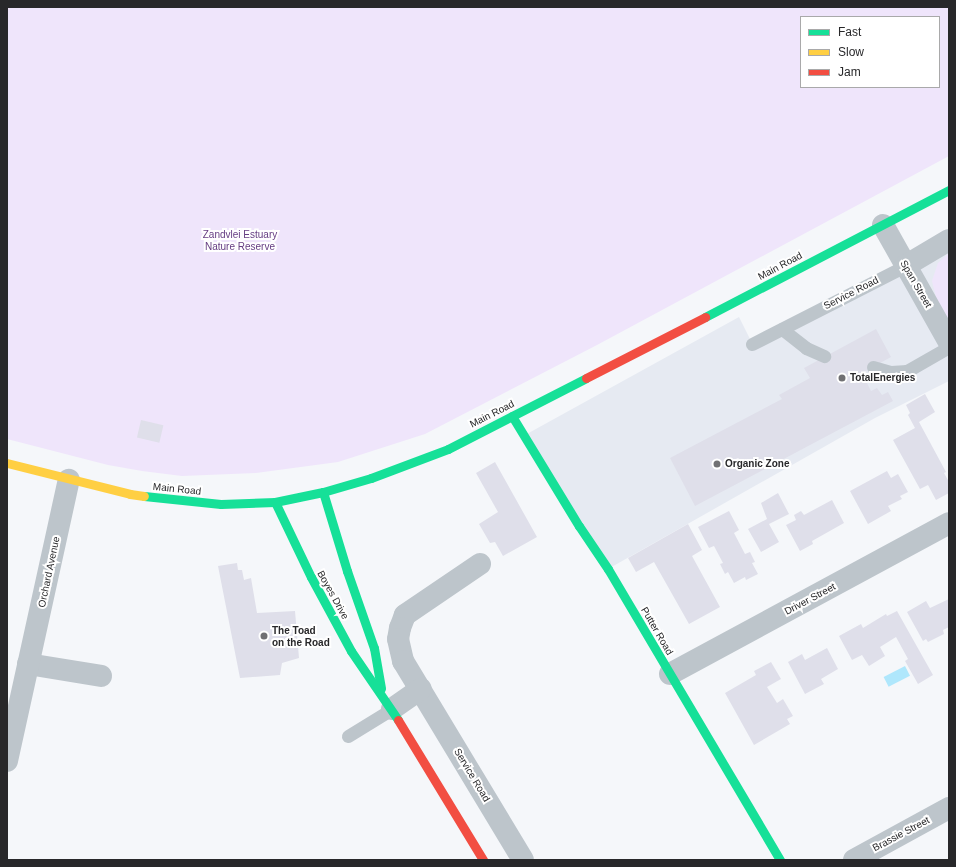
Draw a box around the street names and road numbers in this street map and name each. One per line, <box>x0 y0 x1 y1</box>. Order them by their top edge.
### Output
street label: Main Road <box>756 249 804 283</box>
street label: Span Street <box>898 258 934 310</box>
street label: Service Road <box>822 274 880 312</box>
street label: Main Road <box>468 398 516 430</box>
street label: Main Road <box>152 481 202 497</box>
street label: Orchard Avenue <box>36 535 62 609</box>
street label: Boyes Drive <box>315 569 351 621</box>
street label: Driver Street <box>782 581 838 617</box>
street label: Putter Road <box>638 605 676 657</box>
street label: Service Road <box>451 746 493 804</box>
street label: Brassie Street <box>870 814 932 854</box>

